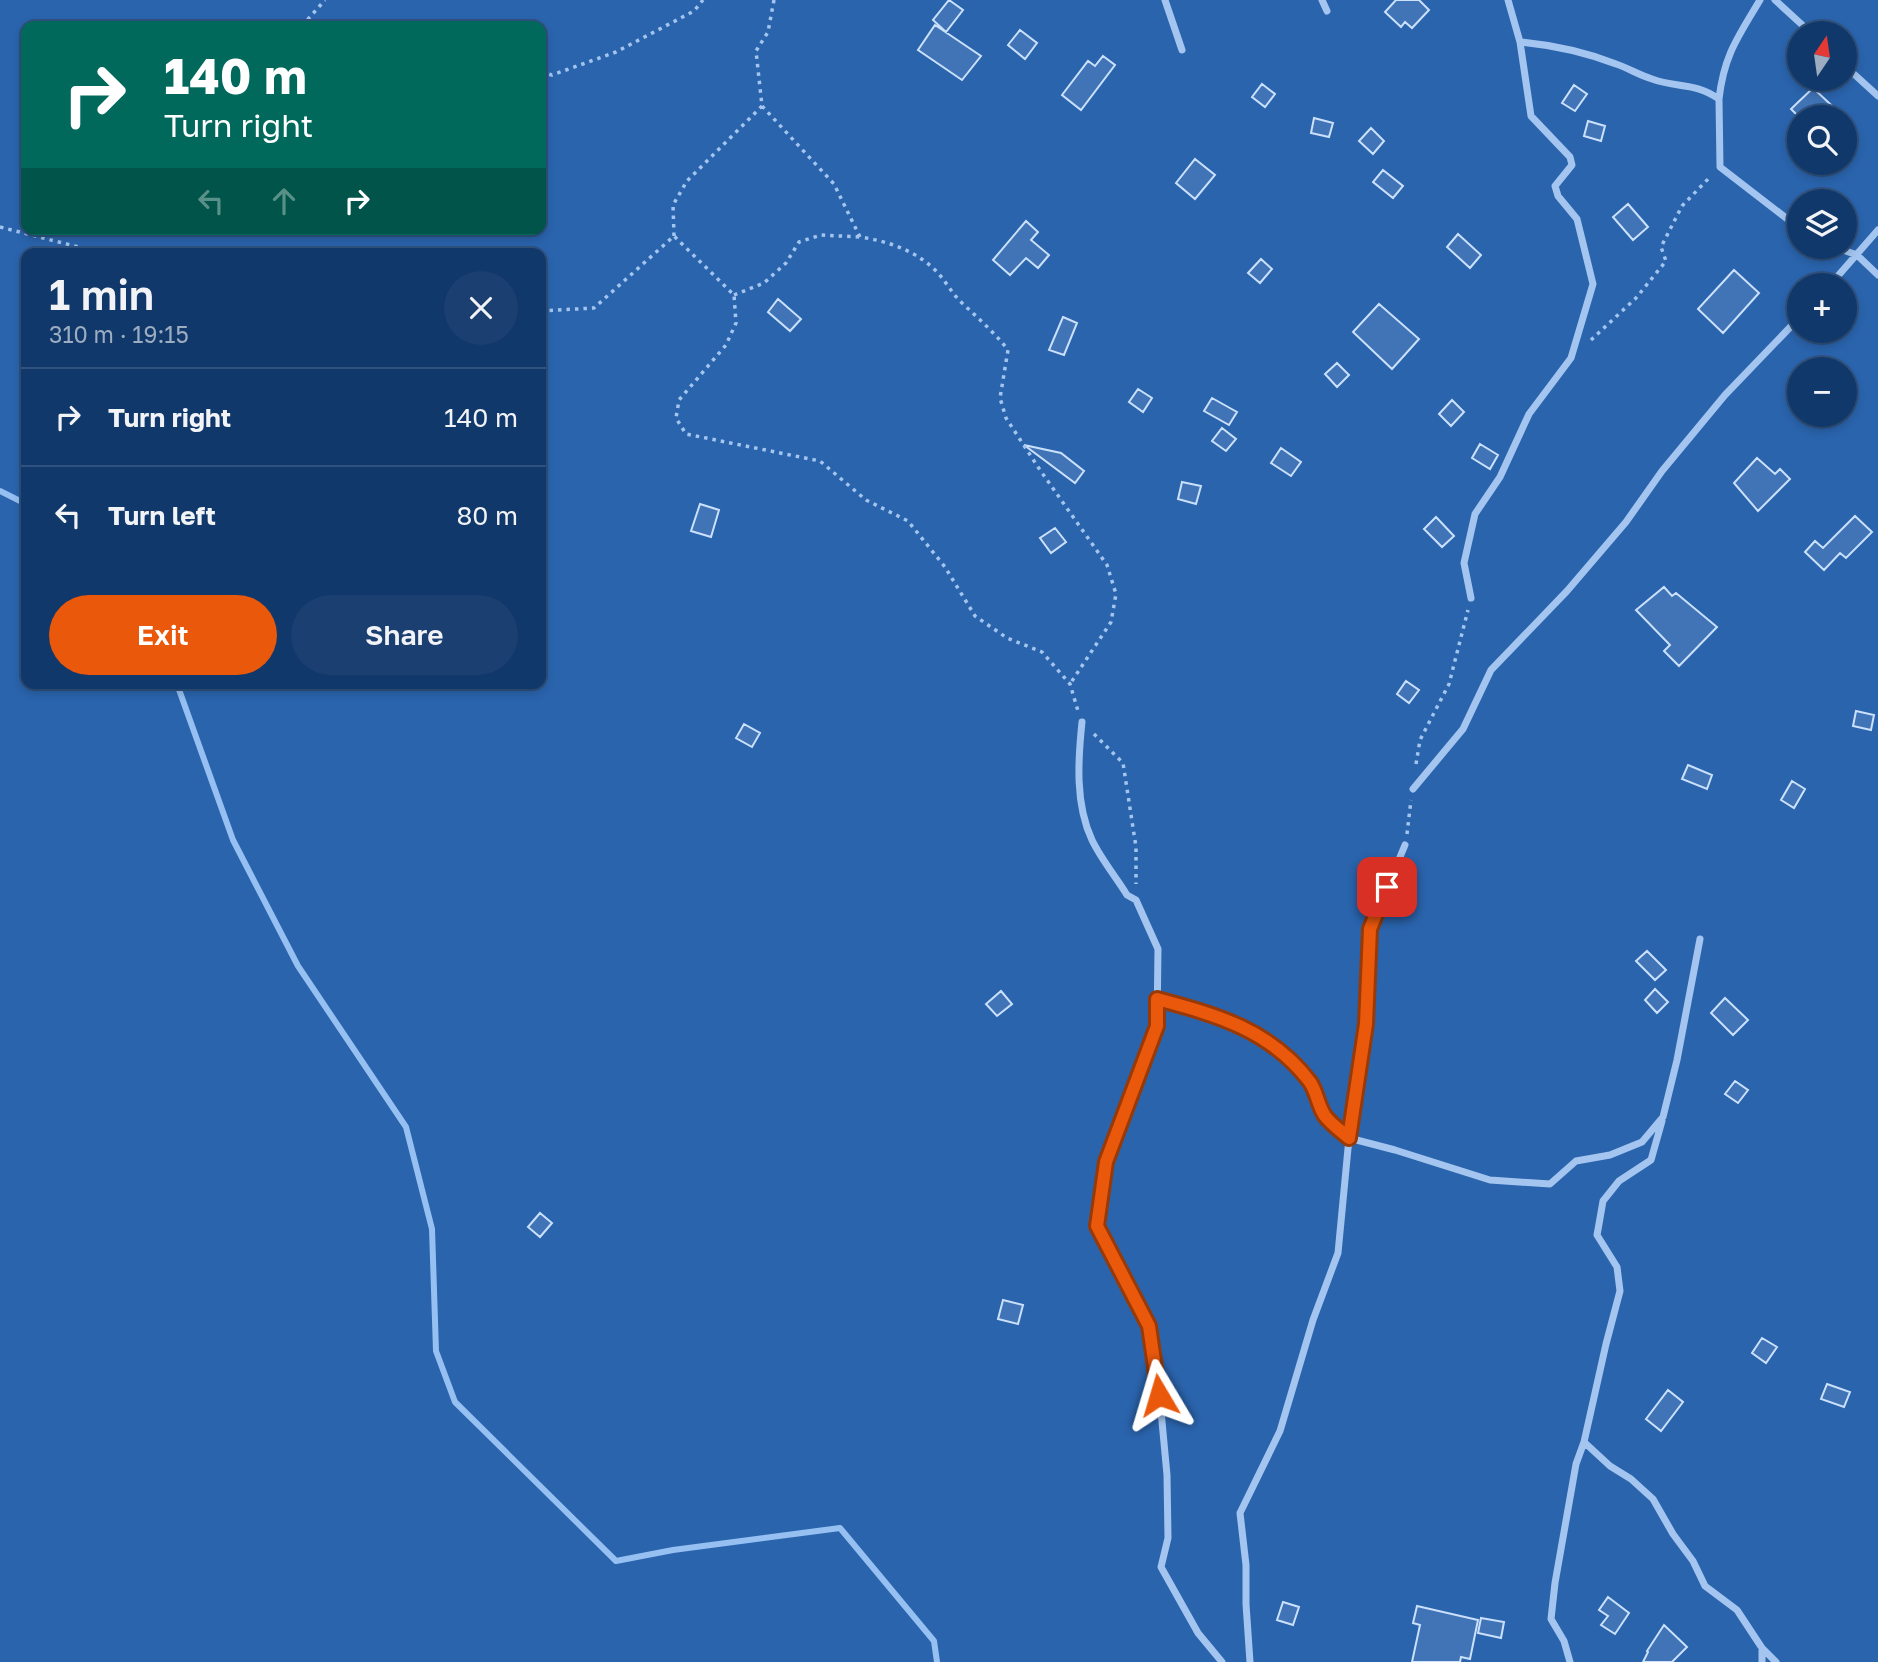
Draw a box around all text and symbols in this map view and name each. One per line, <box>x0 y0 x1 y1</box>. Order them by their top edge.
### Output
north arrow <box>1787 21 1857 91</box>
map controls <box>1787 21 1857 427</box>
text: 140 m <box>164 46 307 105</box>
icon: right <box>49 49 140 140</box>
button: search <box>1787 105 1857 175</box>
text: Turn right <box>164 106 313 144</box>
icon: left <box>192 182 230 220</box>
icon: ahead <box>265 182 303 220</box>
icon: right <box>338 182 376 220</box>
button: layers <box>1787 189 1857 259</box>
text: 1 min <box>49 269 154 319</box>
button: close <box>444 271 518 345</box>
button: + <box>1787 273 1857 343</box>
text: 310 m · 19:15 <box>49 320 189 348</box>
button: − <box>1787 357 1857 427</box>
icon: right <box>49 398 87 436</box>
text: Turn right <box>108 402 231 433</box>
text: 140 m <box>444 402 518 433</box>
icon: left <box>49 496 87 534</box>
text: Turn left <box>108 500 216 531</box>
text: 80 m <box>457 500 518 531</box>
button: Exit <box>49 595 277 675</box>
button: Share <box>291 595 518 675</box>
pin <box>1357 857 1417 917</box>
icon: arrive <box>1368 868 1406 906</box>
position arrow <box>1122 1358 1196 1432</box>

